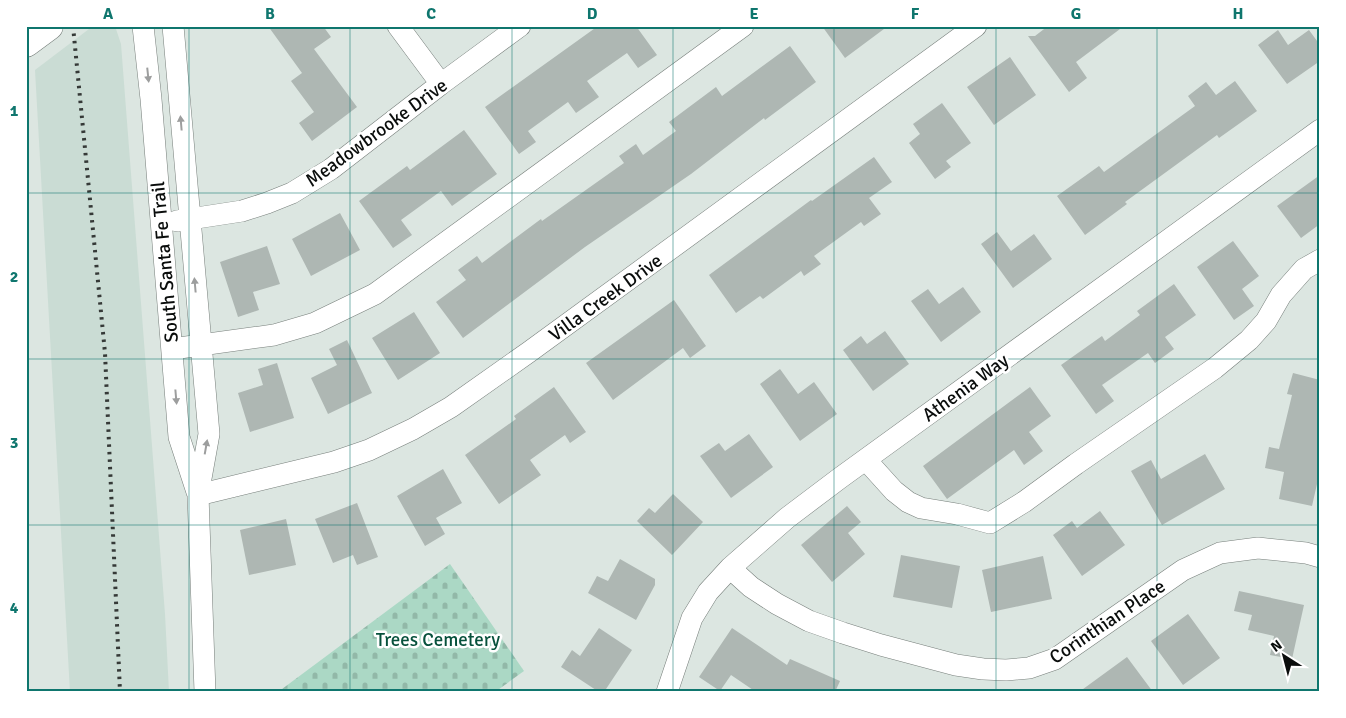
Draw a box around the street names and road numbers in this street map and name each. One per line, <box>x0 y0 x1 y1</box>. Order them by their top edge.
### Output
street label: Meadowbrooke Drive <box>301 73 452 192</box>
street label: South Santa Fe Trail <box>146 180 184 344</box>
street label: Villa Creek Drive <box>544 249 667 347</box>
street label: Athenia Way <box>918 348 1014 427</box>
street label: Corinthian Place <box>1045 574 1170 669</box>

